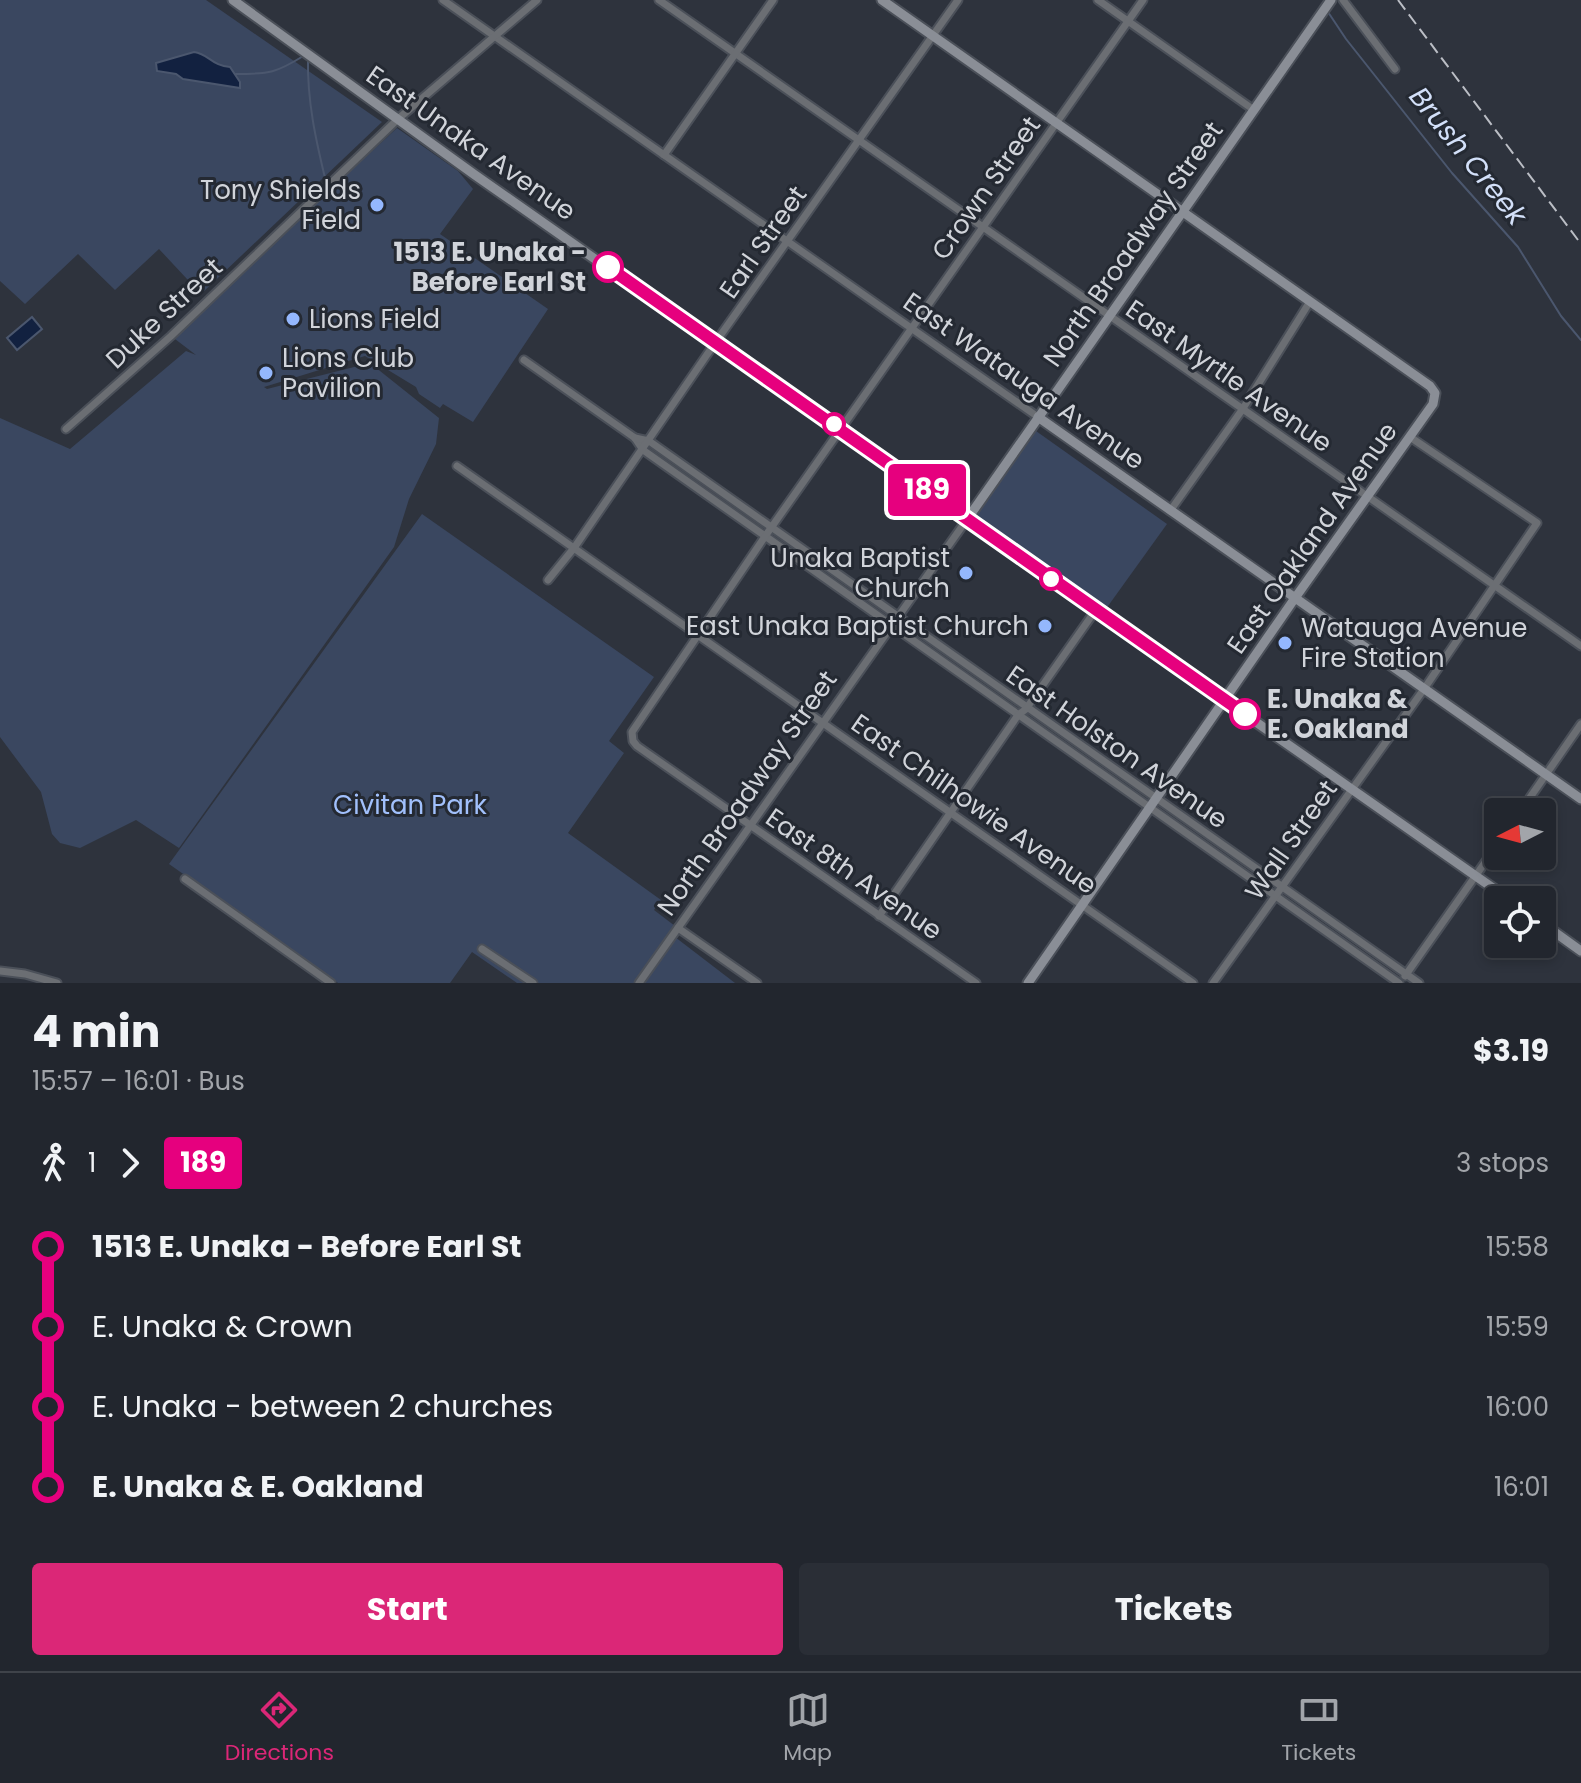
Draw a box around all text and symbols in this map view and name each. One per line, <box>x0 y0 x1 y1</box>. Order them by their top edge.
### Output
street label: East Unaka Avenue <box>359 57 583 229</box>
water label: Brush Creek <box>1400 79 1537 235</box>
street label: Crown Street <box>923 109 1049 267</box>
street label: North Broadway Street <box>1035 114 1231 374</box>
place label: Tony Shields Field <box>200 172 361 238</box>
street label: Earl Street <box>711 178 815 306</box>
marker: Tony Shields Field <box>368 196 386 214</box>
place label: 1513 E. Unaka - Before Earl St <box>394 234 586 300</box>
street label: Duke Street <box>98 250 230 376</box>
marker: 1513 E. Unaka - Before Earl St <box>593 252 623 282</box>
street label: East Watauga Avenue <box>896 284 1152 478</box>
street label: East Myrtle Avenue <box>1119 291 1339 461</box>
place label: Lions Field <box>309 301 440 337</box>
marker: Lions Field <box>284 310 302 328</box>
place label: Lions Club Pavilion <box>282 340 414 406</box>
marker: Lions Club Pavilion <box>257 364 275 382</box>
unlabelled marker <box>823 413 845 435</box>
street label: East Oakland Avenue <box>1218 415 1406 661</box>
line badge: 189 <box>881 464 973 516</box>
text: 189 <box>904 470 950 509</box>
place label: Unaka Baptist Church <box>770 540 950 606</box>
marker: Unaka Baptist Church <box>957 564 975 582</box>
unlabelled marker <box>1040 568 1062 590</box>
place label: East Unaka Baptist Church <box>686 608 1029 644</box>
place label: Watauga Avenue Fire Station <box>1301 610 1527 676</box>
marker: East Unaka Baptist Church <box>1036 617 1054 635</box>
marker: Watauga Avenue Fire Station <box>1276 634 1294 652</box>
street label: East Holston Avenue <box>999 657 1235 837</box>
street label: North Broadway Street <box>649 663 845 923</box>
place label: E. Unaka & E. Oakland <box>1267 681 1409 747</box>
marker: E. Unaka & E. Oakland <box>1230 699 1260 729</box>
street label: East Chilhowie Avenue <box>844 705 1104 903</box>
street label: Wall Street <box>1236 773 1346 907</box>
park label: Civitan Park <box>333 787 488 823</box>
north arrow <box>1484 798 1556 870</box>
map controls <box>1484 798 1556 958</box>
street label: East 8th Avenue <box>758 800 950 948</box>
button: locate <box>1484 886 1556 958</box>
text: 4 min <box>32 1001 160 1062</box>
text: $3.19 <box>1473 1029 1549 1072</box>
text: 15:57 – 16:01 · Bus <box>32 1063 245 1099</box>
icon: walk <box>32 1141 76 1185</box>
icon: forward <box>108 1141 152 1185</box>
text: 189 <box>180 1143 226 1182</box>
text: 1 <box>88 1145 96 1181</box>
text: 3 stops <box>1456 1145 1549 1181</box>
text: 1513 E. Unaka - Before Earl St <box>92 1225 522 1268</box>
text: 15:58 <box>1486 1229 1549 1265</box>
text: E. Unaka & Crown <box>92 1305 353 1348</box>
text: 15:59 <box>1486 1309 1549 1345</box>
text: E. Unaka - between 2 churches <box>92 1385 553 1428</box>
text: 16:00 <box>1486 1389 1549 1425</box>
text: E. Unaka & E. Oakland <box>92 1465 424 1508</box>
text: 16:01 <box>1494 1469 1549 1505</box>
button: Start <box>32 1563 783 1655</box>
button: Tickets <box>799 1563 1549 1655</box>
tab: Directions <box>225 1688 334 1769</box>
tab: Map <box>783 1688 832 1769</box>
tab: Tickets <box>1281 1688 1356 1769</box>

